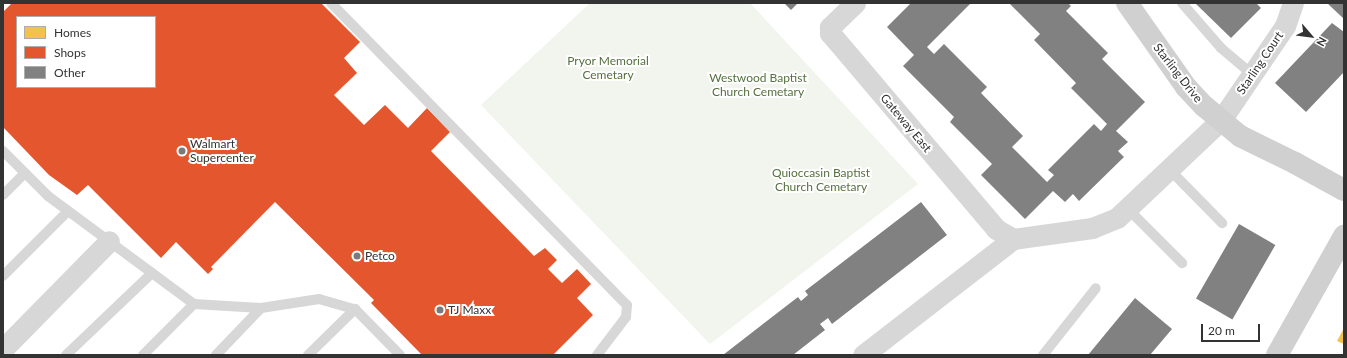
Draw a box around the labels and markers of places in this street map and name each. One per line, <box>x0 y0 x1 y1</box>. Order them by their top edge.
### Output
place label: Walmart Supercenter <box>190 137 254 165</box>
marker: Walmart Supercenter <box>177 146 187 156</box>
place label: Petco <box>365 249 395 263</box>
marker: Petco <box>352 251 362 261</box>
place label: TJ Maxx <box>448 303 491 317</box>
marker: TJ Maxx <box>435 305 445 315</box>

